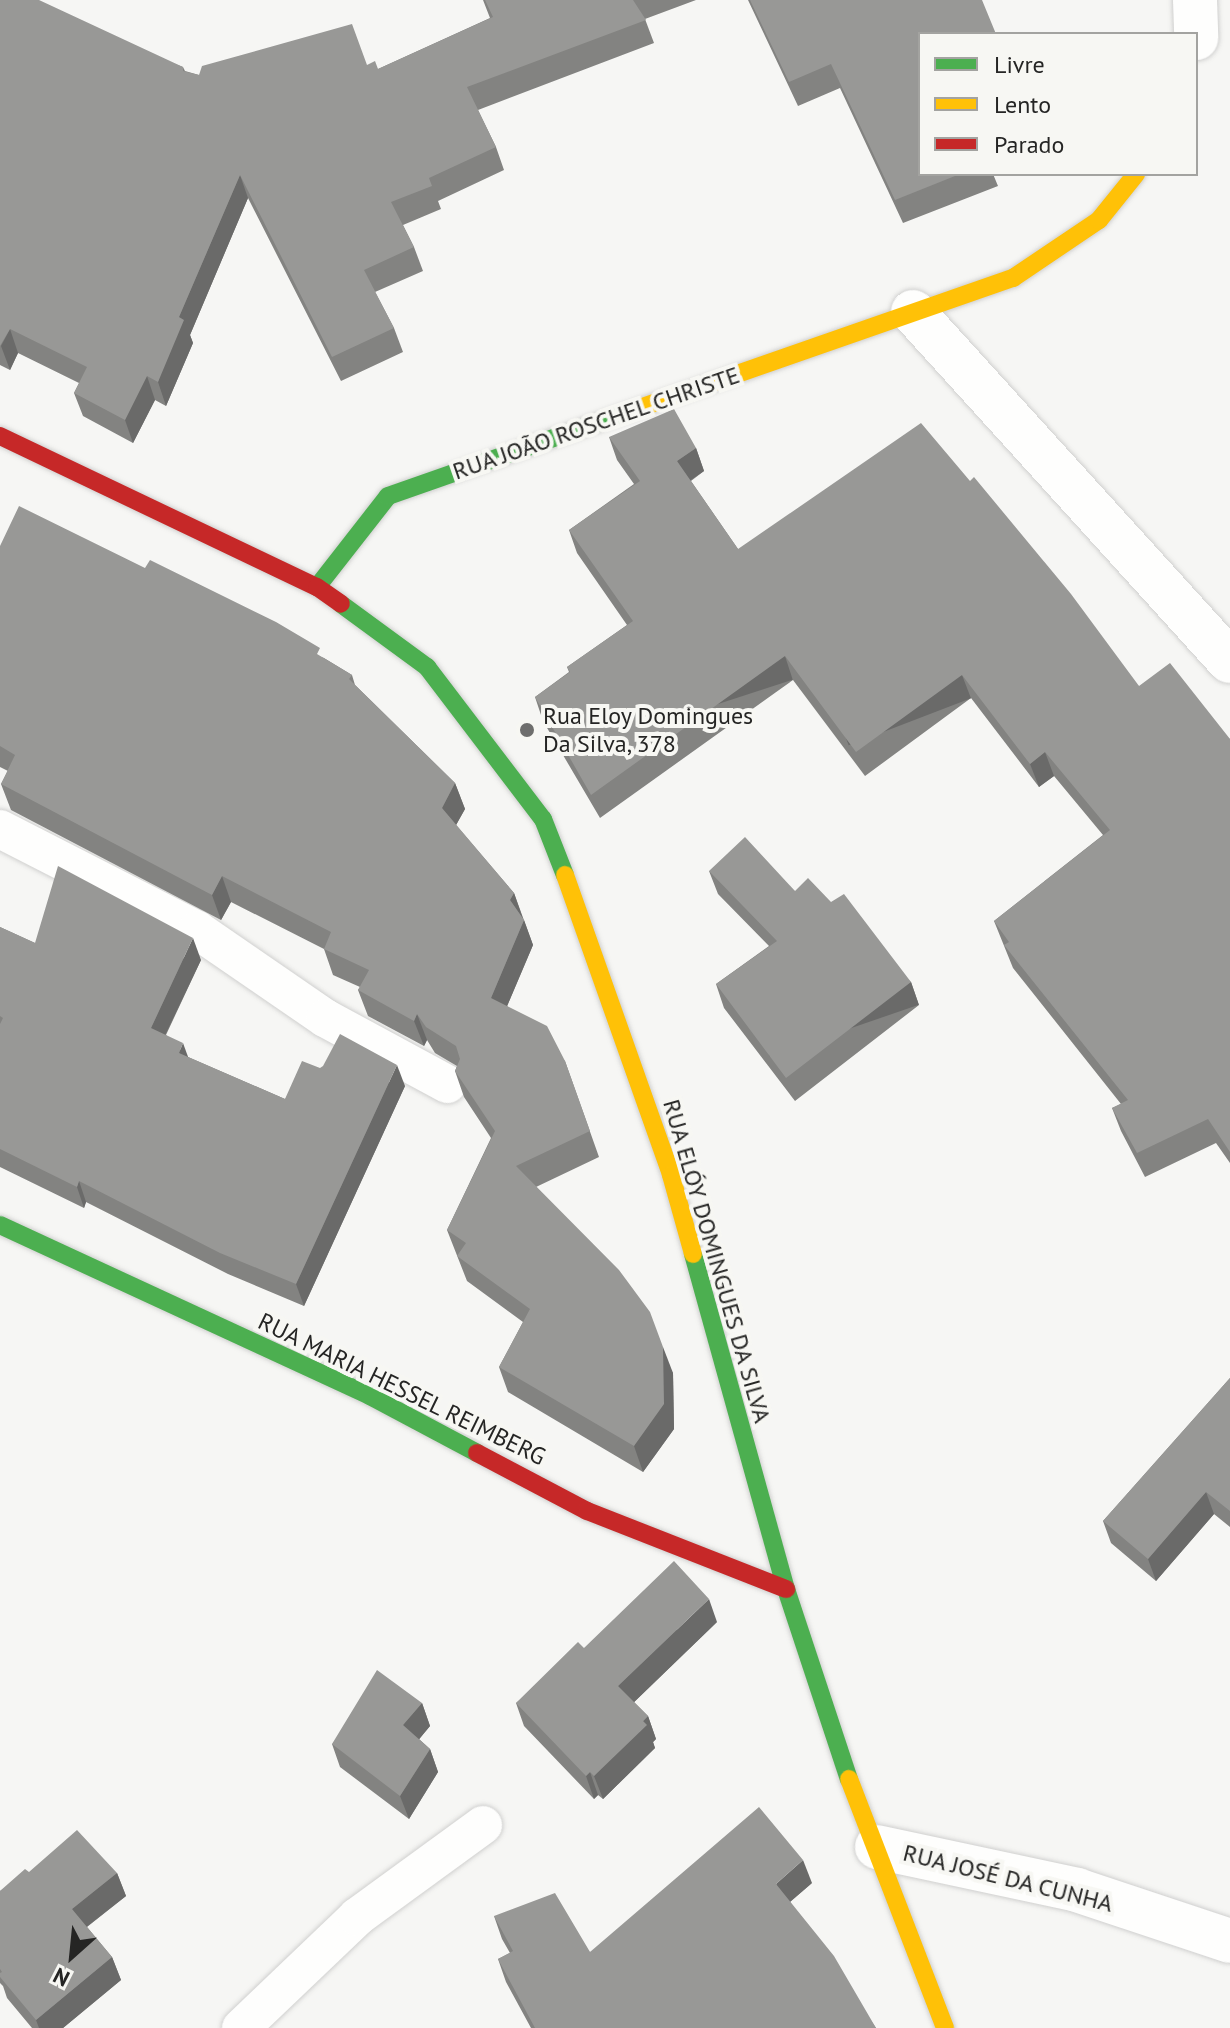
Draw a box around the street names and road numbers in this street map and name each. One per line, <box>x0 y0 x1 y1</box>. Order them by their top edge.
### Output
street label: RUA JOÃO ROSCHEL CHRISTE <box>448 360 744 486</box>
street label: RUA ELÓY DOMINGUES DA SILVA <box>657 1095 777 1427</box>
street label: RUA MARIA HESSEL REIMBERG <box>252 1306 552 1472</box>
street label: RUA JOSÉ DA CUNHA <box>899 1838 1117 1918</box>

